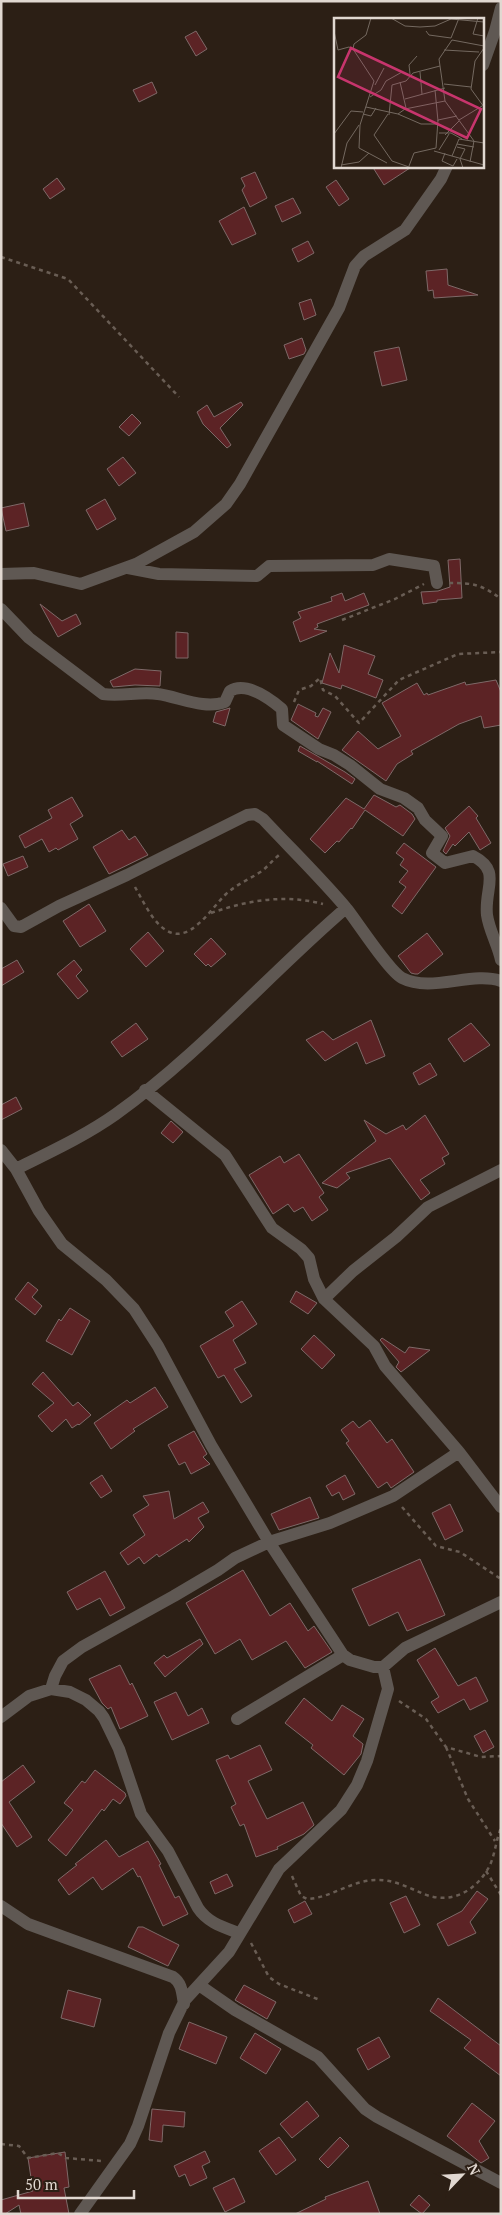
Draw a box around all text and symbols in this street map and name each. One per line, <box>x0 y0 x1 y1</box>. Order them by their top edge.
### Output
inset map <box>334 18 484 168</box>
north arrow <box>437 2150 487 2200</box>
text: N <box>463 2160 485 2178</box>
scale bar <box>18 2168 134 2200</box>
text: 50 m <box>25 2174 58 2194</box>

